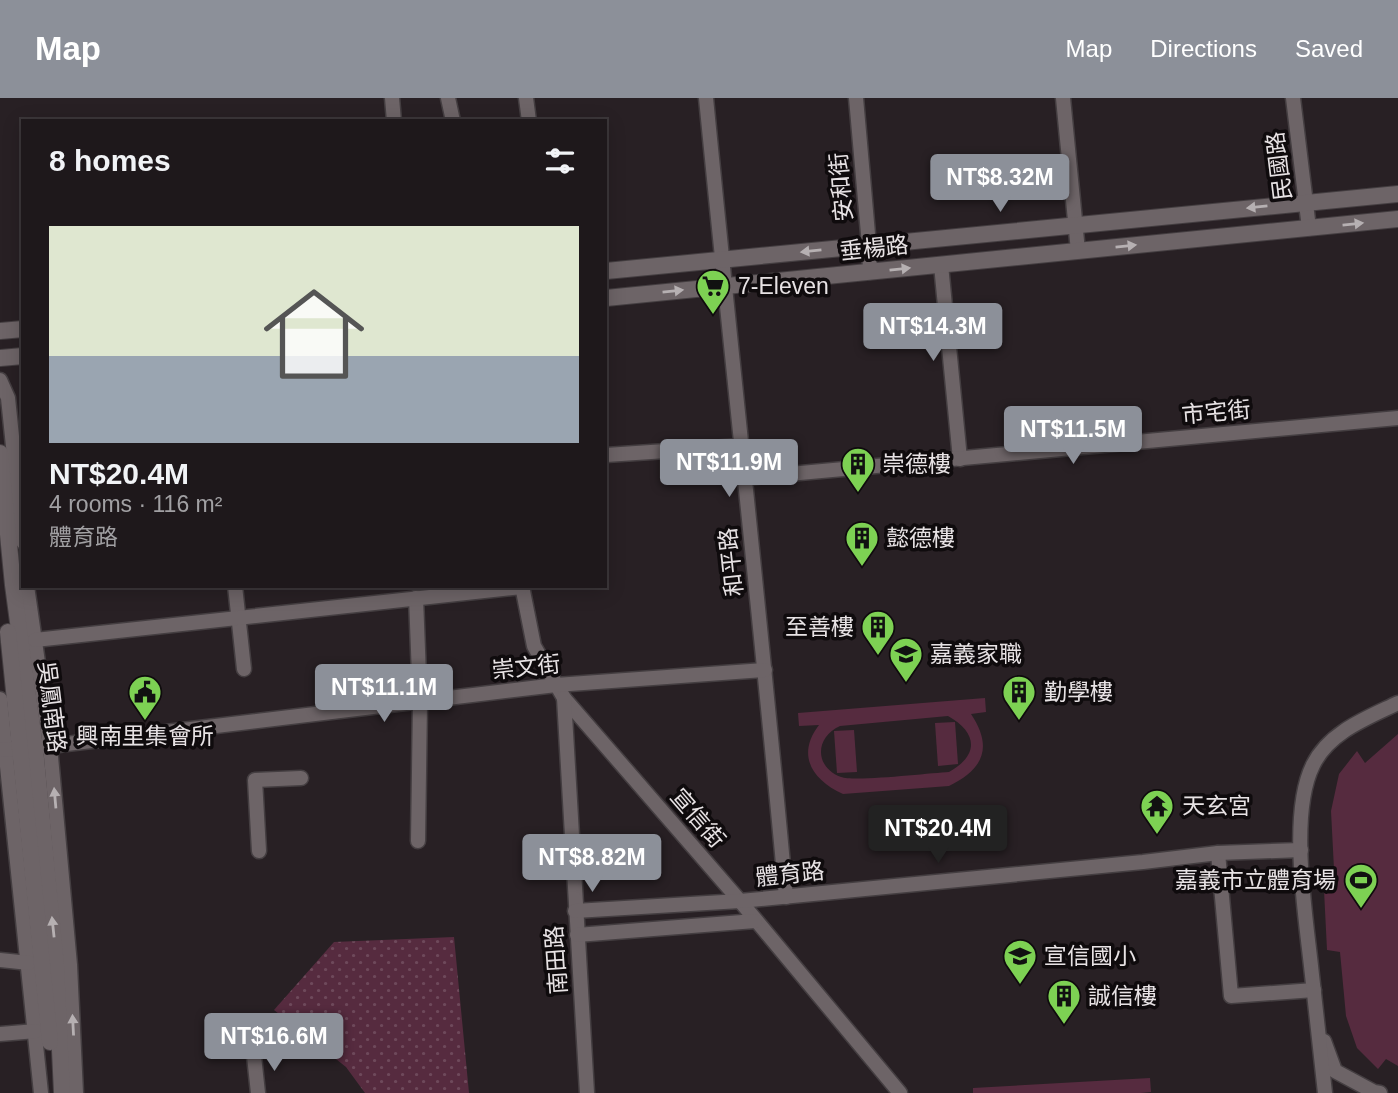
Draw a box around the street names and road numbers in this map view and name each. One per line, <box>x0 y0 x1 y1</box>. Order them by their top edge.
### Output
street label: 民國路 <box>1262 130 1296 202</box>
street label: 安和街 <box>825 151 857 223</box>
street label: 垂楊路 <box>838 231 910 265</box>
street label: 市宅街 <box>1180 396 1252 428</box>
street label: 和平路 <box>714 526 748 598</box>
street label: 崇文街 <box>490 650 562 684</box>
street label: 吳鳳南路 <box>33 660 71 754</box>
street label: 宣信街 <box>666 783 730 853</box>
street label: 體育路 <box>754 857 826 891</box>
street label: 南田路 <box>541 925 571 995</box>

